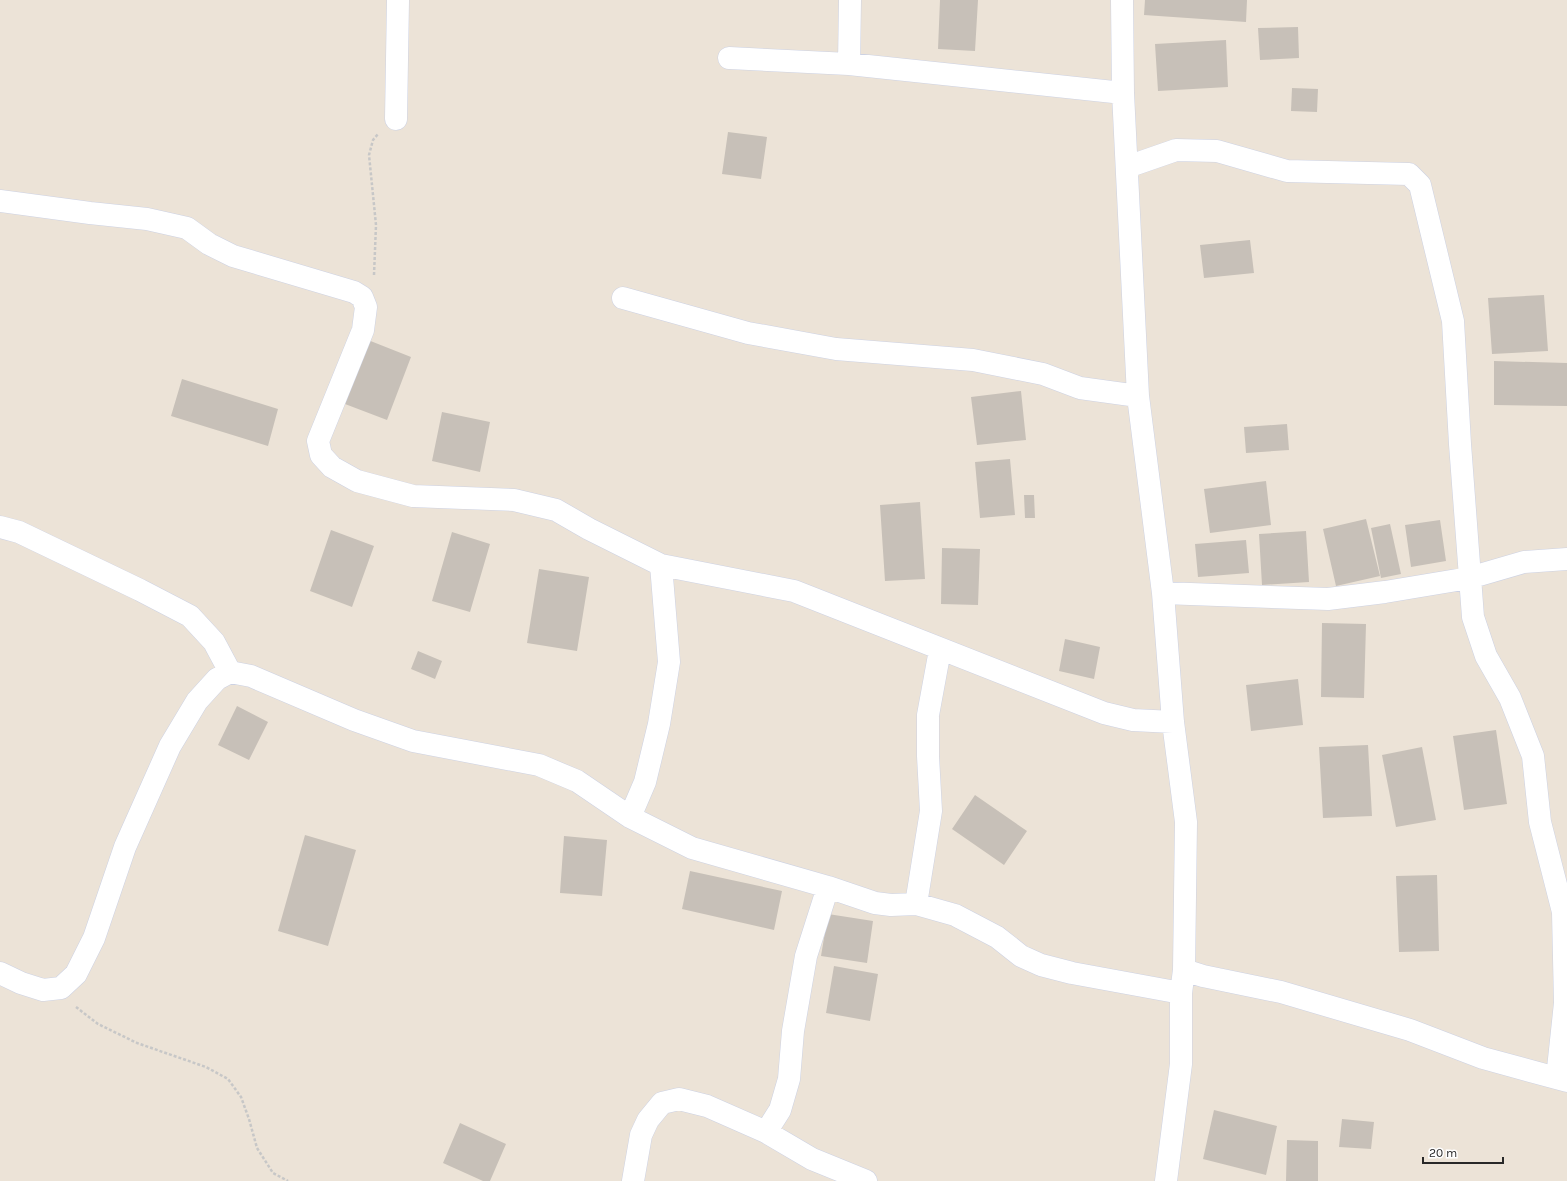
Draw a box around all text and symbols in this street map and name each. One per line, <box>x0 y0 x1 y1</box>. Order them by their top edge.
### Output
scale bar <box>1423 1139 1503 1165</box>
text: 20 m <box>1429 1146 1457 1160</box>

